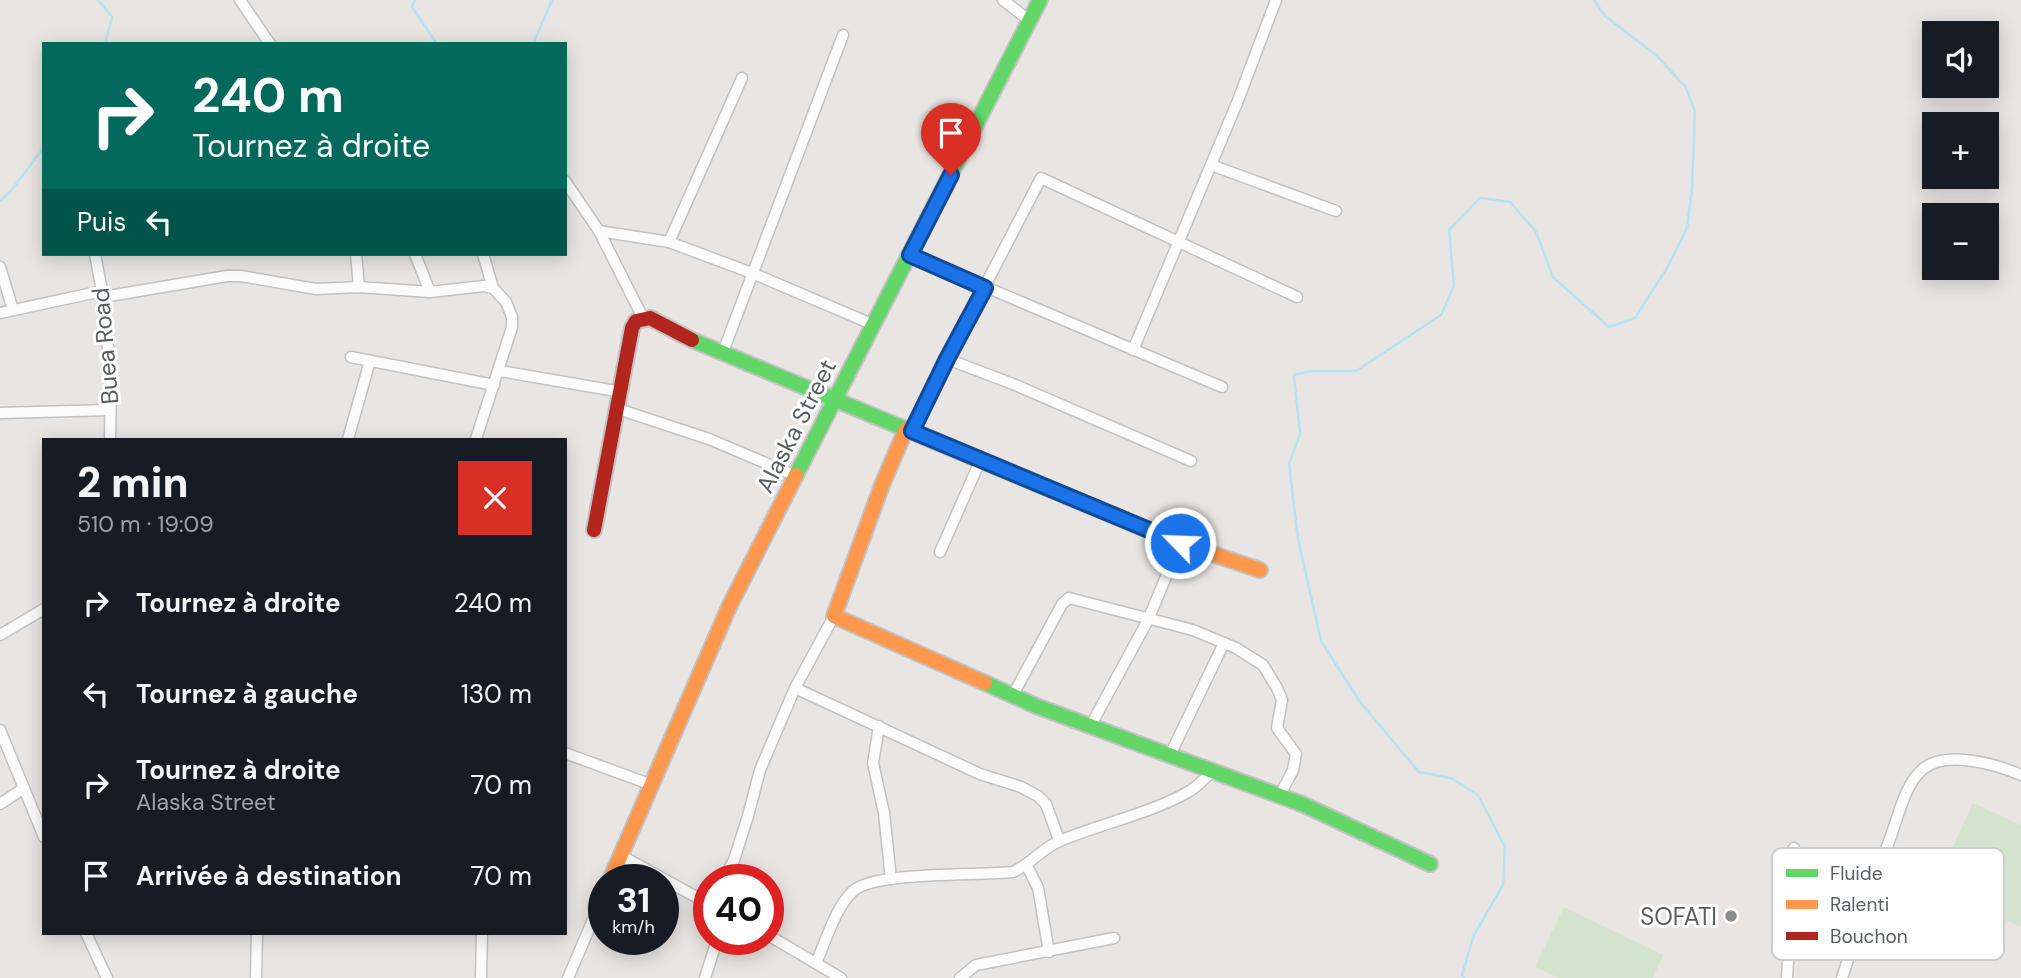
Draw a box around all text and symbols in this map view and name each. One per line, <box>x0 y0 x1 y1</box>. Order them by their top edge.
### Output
map controls <box>1922 21 1999 280</box>
button: sound <box>1922 21 1999 98</box>
text: 240 m <box>192 63 344 127</box>
icon: right <box>77 70 168 161</box>
pin <box>921 103 981 175</box>
button: + <box>1922 112 1999 189</box>
icon: arrive <box>932 114 970 152</box>
text: Tournez à droite <box>192 125 430 167</box>
icon: left <box>140 203 178 241</box>
button: − <box>1922 203 1999 280</box>
text: Puis <box>77 205 126 239</box>
street label: Buea Road <box>84 286 126 406</box>
street label: Alaska Street <box>749 354 843 498</box>
text: 2 min <box>77 455 188 510</box>
button: close <box>458 461 532 535</box>
position arrow <box>1143 506 1217 580</box>
text: 510 m · 19:09 <box>77 509 214 539</box>
icon: right <box>77 584 115 622</box>
text: Tournez à droite <box>136 586 341 620</box>
text: 240 m <box>454 586 532 620</box>
icon: left <box>77 675 115 713</box>
text: Tournez à gauche <box>136 677 358 711</box>
text: 130 m <box>461 677 532 711</box>
text: Tournez à droite <box>136 753 341 787</box>
icon: right <box>77 766 115 804</box>
text: 70 m <box>471 768 532 802</box>
text: Alaska Street <box>136 787 276 817</box>
legend <box>1772 848 2004 960</box>
icon: arrive <box>77 857 115 895</box>
text: Arrivée à destination <box>136 859 402 893</box>
text: 70 m <box>471 859 532 893</box>
text: Fluide <box>1830 861 1883 886</box>
speed limit sign: 40 <box>693 864 784 955</box>
text: 31 <box>617 877 650 923</box>
text: Ralenti <box>1830 892 1889 917</box>
place label: SOFATI <box>1640 901 1717 932</box>
marker: SOFATI <box>1723 908 1739 924</box>
text: km/h <box>612 915 655 939</box>
text: Bouchon <box>1830 924 1908 949</box>

